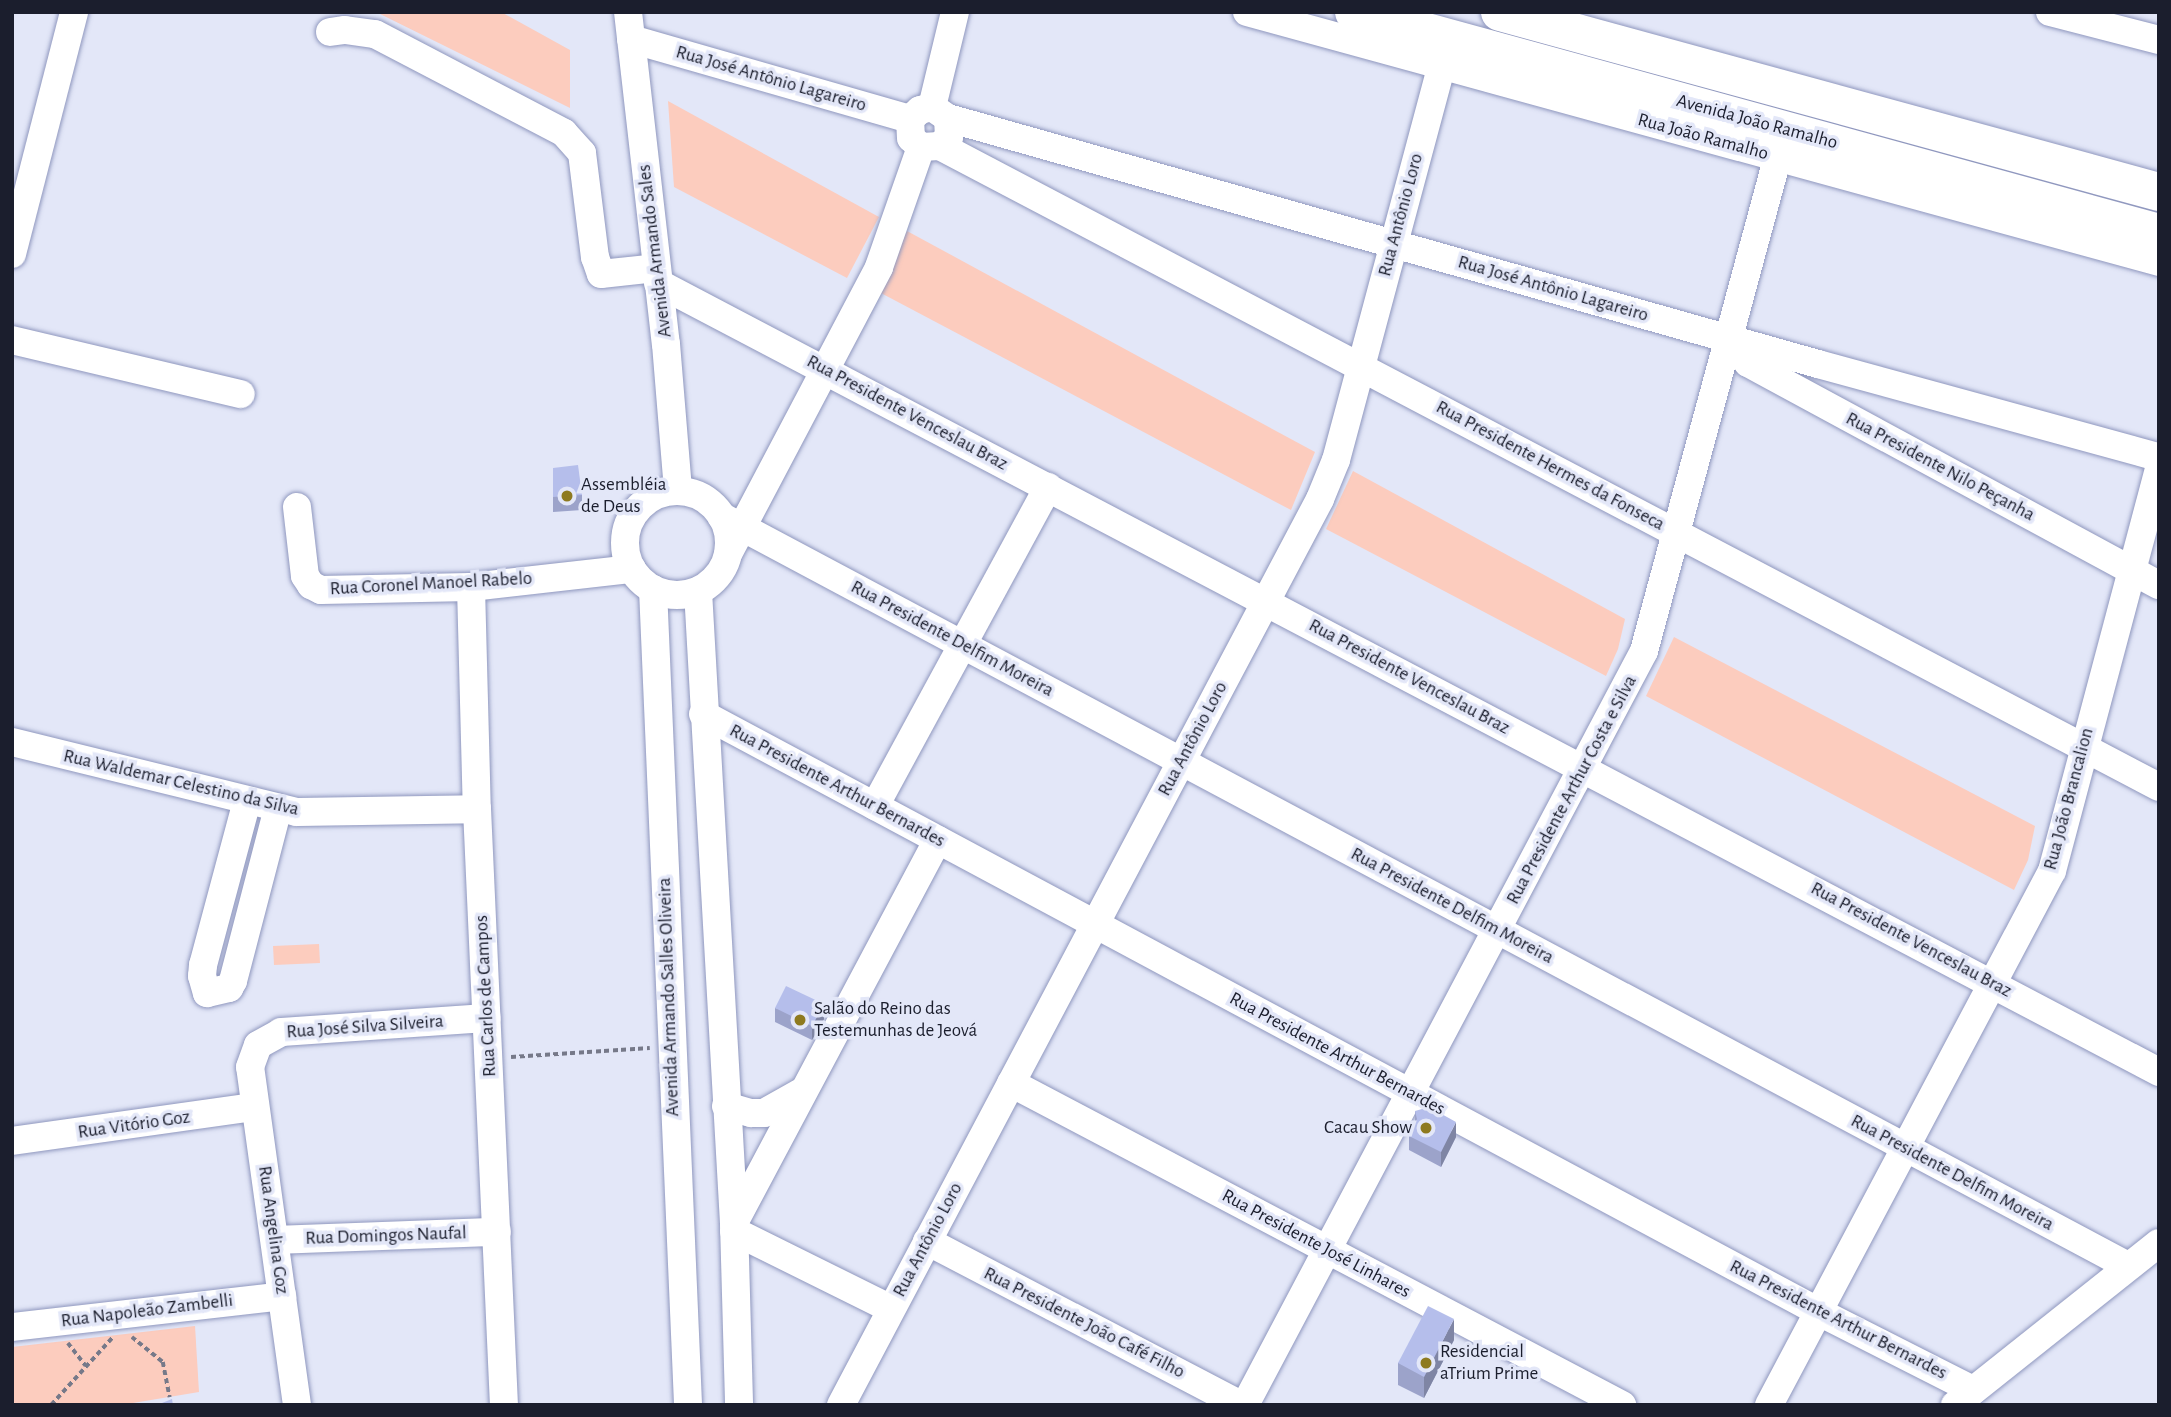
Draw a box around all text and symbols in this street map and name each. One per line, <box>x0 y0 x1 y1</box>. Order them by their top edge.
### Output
street label: Rua José Antônio Lagareiro <box>673 41 869 117</box>
street label: Avenida João Ramalho <box>1674 90 1840 154</box>
street label: Rua João Ramalho <box>1635 109 1771 165</box>
street label: Rua Antônio Loro <box>1374 151 1428 279</box>
street label: Avenida Armando Sales <box>633 163 677 339</box>
street label: Rua José Antônio Lagareiro <box>1455 251 1651 327</box>
street label: Rua Presidente Venceslau Braz <box>803 350 1011 476</box>
street label: Rua Presidente Hermes da Fonseca <box>1432 396 1668 536</box>
street label: Rua Presidente Nilo Peçanha <box>1842 407 2038 527</box>
place label: Assembléia de Deus <box>581 474 667 518</box>
marker: Assembléia de Deus <box>559 488 575 504</box>
street label: Rua Coronel Manoel Rabelo <box>329 567 533 601</box>
street label: Rua Presidente Delfim Moreira <box>847 576 1057 702</box>
street label: Rua Presidente Venceslau Braz <box>1305 614 1513 740</box>
street label: Rua Presidente Arthur Costa e Silva <box>1502 672 1642 908</box>
street label: Rua Antônio Loro <box>1153 678 1233 800</box>
street label: Rua Presidente Arthur Bernardes <box>725 719 949 853</box>
street label: Rua João Brancalion <box>2039 725 2099 873</box>
street label: Rua Waldemar Celestino da Silva <box>61 745 301 821</box>
street label: Rua Presidente Delfim Moreira <box>1347 843 1557 969</box>
street label: Avenida Armando Salles Oliveira <box>653 877 685 1117</box>
street label: Rua Presidente Venceslau Braz <box>1807 877 2015 1003</box>
street label: Rua Carlos de Campos <box>470 915 502 1077</box>
street label: Rua Presidente Arthur Bernardes <box>1225 987 1449 1121</box>
place label: Salão do Reino das Testemunhas de Jeová <box>814 998 977 1042</box>
street label: Rua José Silva Silveira <box>286 1010 444 1044</box>
marker: Salão do Reino das Testemunhas de Jeová <box>792 1012 808 1028</box>
street label: Rua Vitório Goz <box>76 1106 192 1144</box>
street label: Rua Presidente Delfim Moreira <box>1847 1110 2057 1236</box>
place label: Cacau Show <box>1324 1117 1412 1139</box>
marker: Cacau Show <box>1418 1120 1434 1136</box>
street label: Rua Angelina Goz <box>253 1164 293 1296</box>
street label: Rua Antônio Loro <box>888 1179 968 1301</box>
street label: Rua Presidente José Linhares <box>1218 1185 1414 1303</box>
street label: Rua Domingos Naufal <box>305 1222 467 1250</box>
street label: Rua Presidente Arthur Bernardes <box>1726 1255 1950 1385</box>
street label: Rua Presidente João Café Filho <box>980 1262 1188 1384</box>
street label: Rua Napoleão Zambelli <box>60 1289 234 1333</box>
place label: Residencial aTrium Prime <box>1440 1341 1538 1385</box>
marker: Residencial aTrium Prime <box>1418 1355 1434 1371</box>

